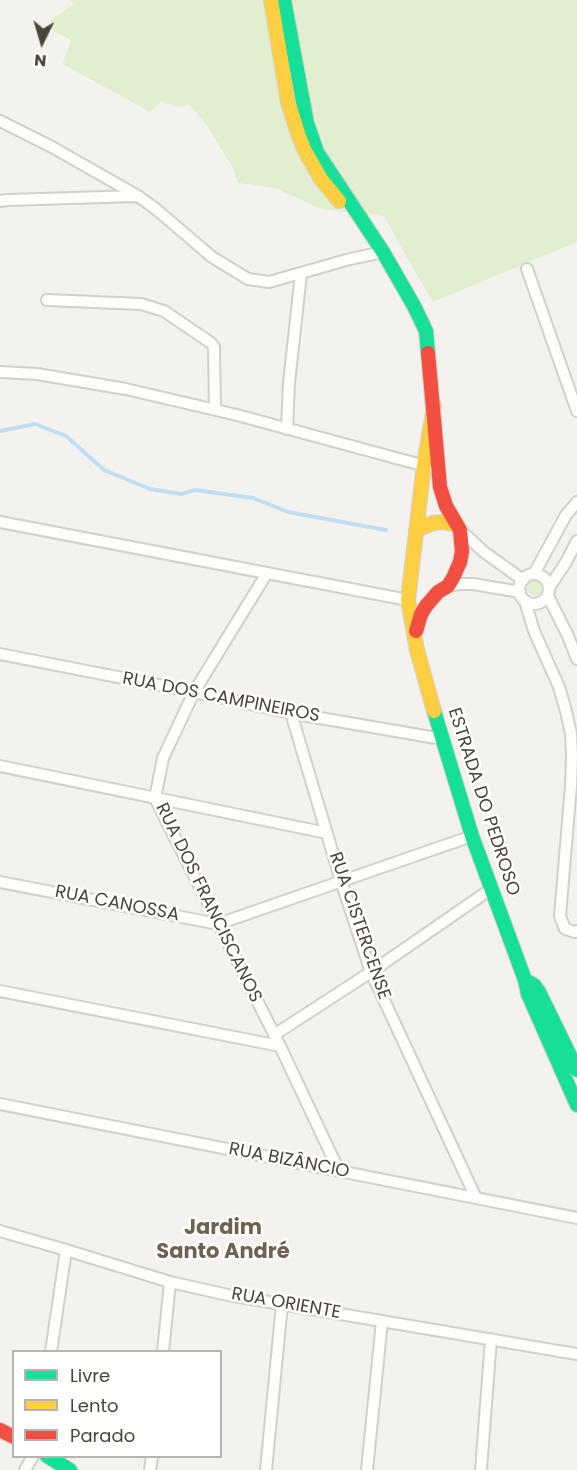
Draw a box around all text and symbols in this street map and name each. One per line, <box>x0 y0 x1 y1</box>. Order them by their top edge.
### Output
north arrow <box>12 12 72 72</box>
text: N <box>33 48 47 72</box>
street label: RUA DOS CAMPINEIROS <box>120 668 322 728</box>
street label: ESTRADA DO PEDROSO <box>442 705 524 899</box>
street label: RUA DOS FRANCISCANOS <box>150 800 266 1006</box>
street label: RUA CISTERCENSE <box>324 849 394 1003</box>
street label: RUA CANOSSA <box>53 881 181 927</box>
street label: RUA BIZÂNCIO <box>227 1139 351 1183</box>
district label: Jardim Santo André <box>156 1216 290 1266</box>
street label: RUA ORIENTE <box>230 1284 342 1324</box>
legend <box>12 1350 222 1458</box>
text: Livre <box>70 1363 110 1388</box>
text: Lento <box>70 1393 119 1418</box>
text: Parado <box>70 1423 135 1448</box>

